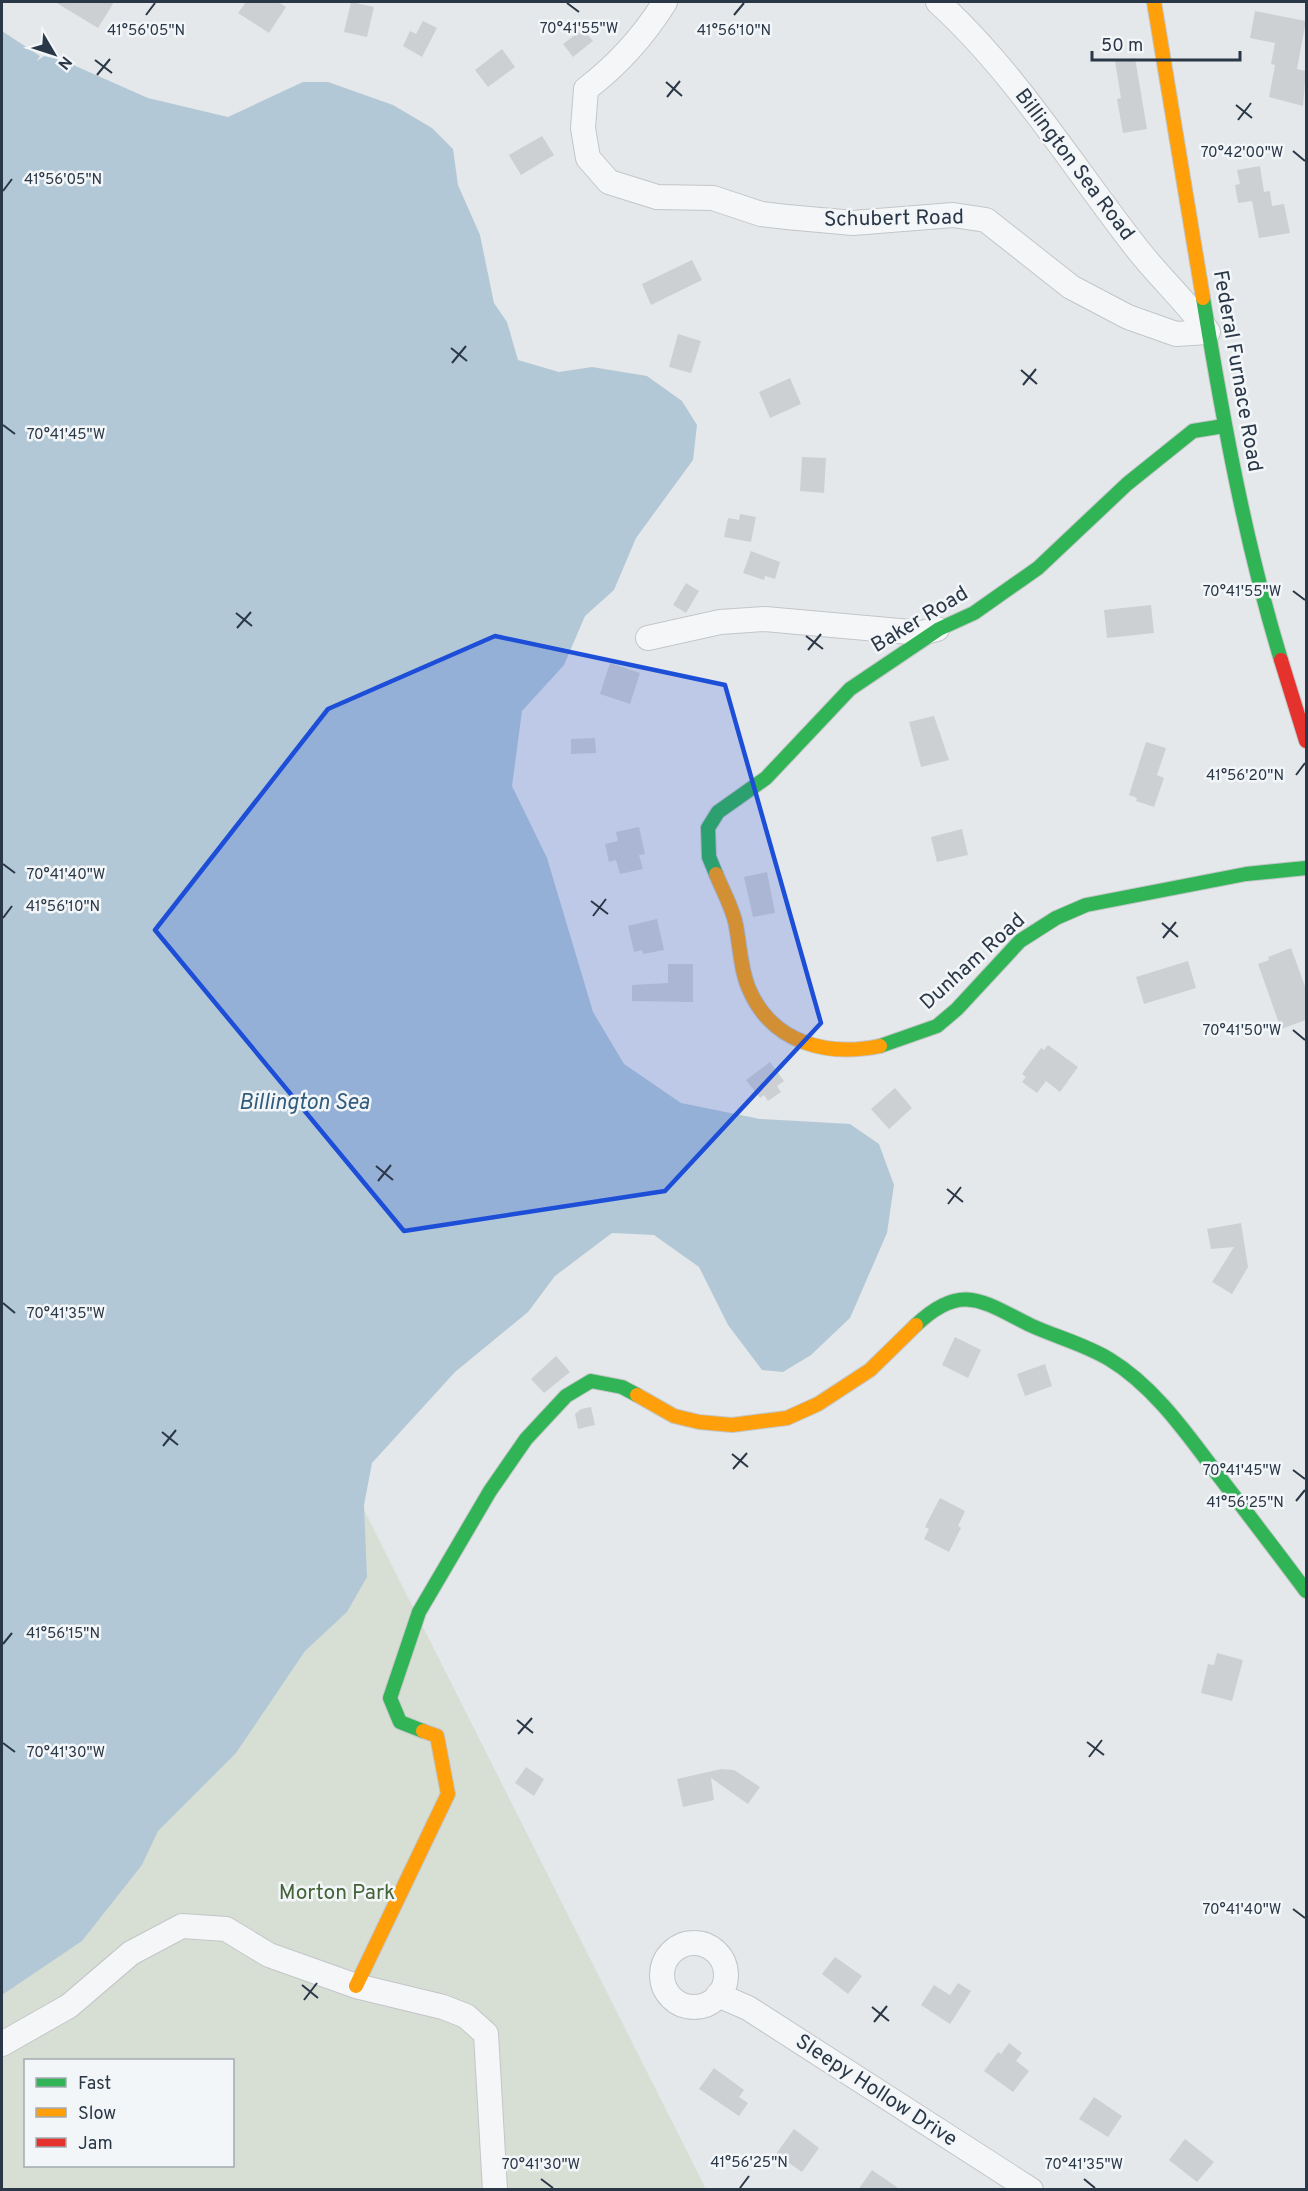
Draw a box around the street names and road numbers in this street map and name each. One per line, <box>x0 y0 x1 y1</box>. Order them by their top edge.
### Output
street label: Billington Sea Road <box>1008 84 1140 246</box>
street label: Schubert Road <box>824 204 964 234</box>
street label: Federal Furnace Road <box>1206 268 1268 474</box>
street label: Baker Road <box>866 580 974 660</box>
street label: Dunham Road <box>915 908 1031 1016</box>
street label: Sleepy Hollow Drive <box>790 2029 962 2153</box>

